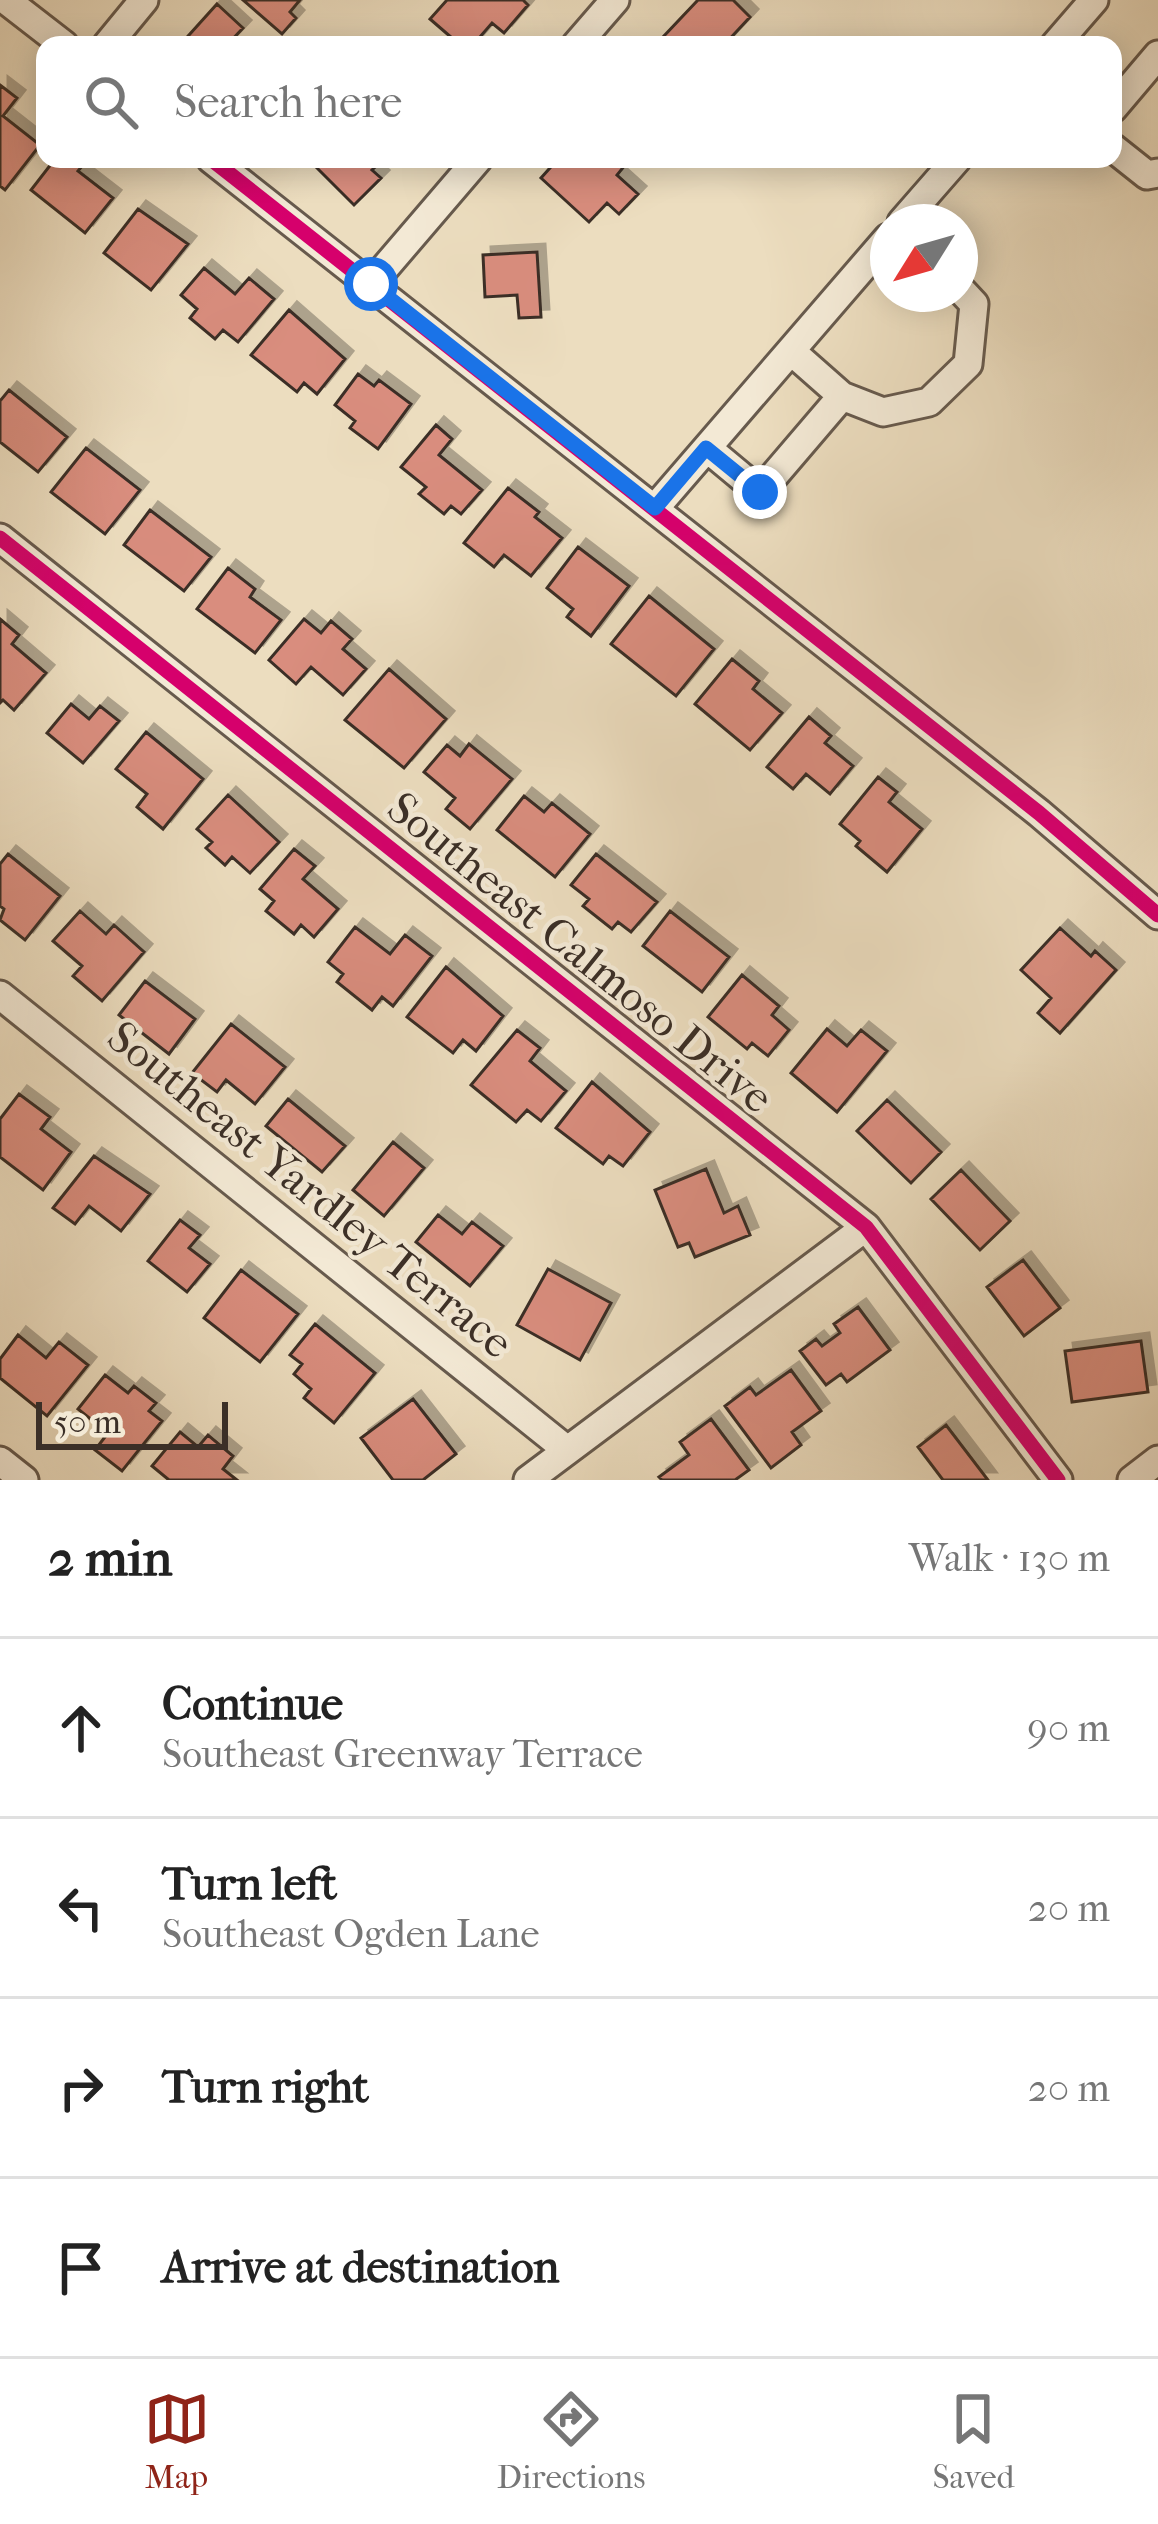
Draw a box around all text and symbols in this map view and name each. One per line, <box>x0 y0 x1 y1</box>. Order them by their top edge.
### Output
search box <box>36 36 1122 168</box>
icon: search <box>78 69 144 135</box>
text: Search here <box>174 76 402 129</box>
north arrow <box>870 204 978 312</box>
route start <box>344 257 398 311</box>
route end <box>733 465 787 519</box>
street label: Southeast Calmoso Drive <box>377 781 783 1125</box>
street label: Southeast Yardley Terrace <box>97 1010 523 1370</box>
scale bar <box>36 1396 228 1449</box>
text: 50 m <box>54 1403 121 1442</box>
text: 2 min <box>48 1528 172 1588</box>
text: Walk · 130 m <box>909 1535 1110 1581</box>
text: Continue <box>162 1678 343 1731</box>
icon: ahead <box>48 1695 114 1761</box>
text: 90 m <box>1027 1705 1110 1751</box>
text: Southeast Greenway Terrace <box>162 1731 643 1777</box>
text: Turn left <box>162 1858 337 1911</box>
icon: left <box>48 1875 114 1941</box>
text: 20 m <box>1028 1885 1110 1931</box>
text: Southeast Ogden Lane <box>162 1911 540 1957</box>
icon: right <box>48 2055 114 2121</box>
text: Turn right <box>162 2061 369 2114</box>
text: 20 m <box>1028 2065 1110 2111</box>
icon: arrive <box>48 2235 114 2301</box>
text: Arrive at destination <box>162 2241 559 2294</box>
tab: Map <box>144 2386 210 2497</box>
tab: Directions <box>497 2386 645 2497</box>
tab: Saved <box>933 2386 1014 2497</box>

